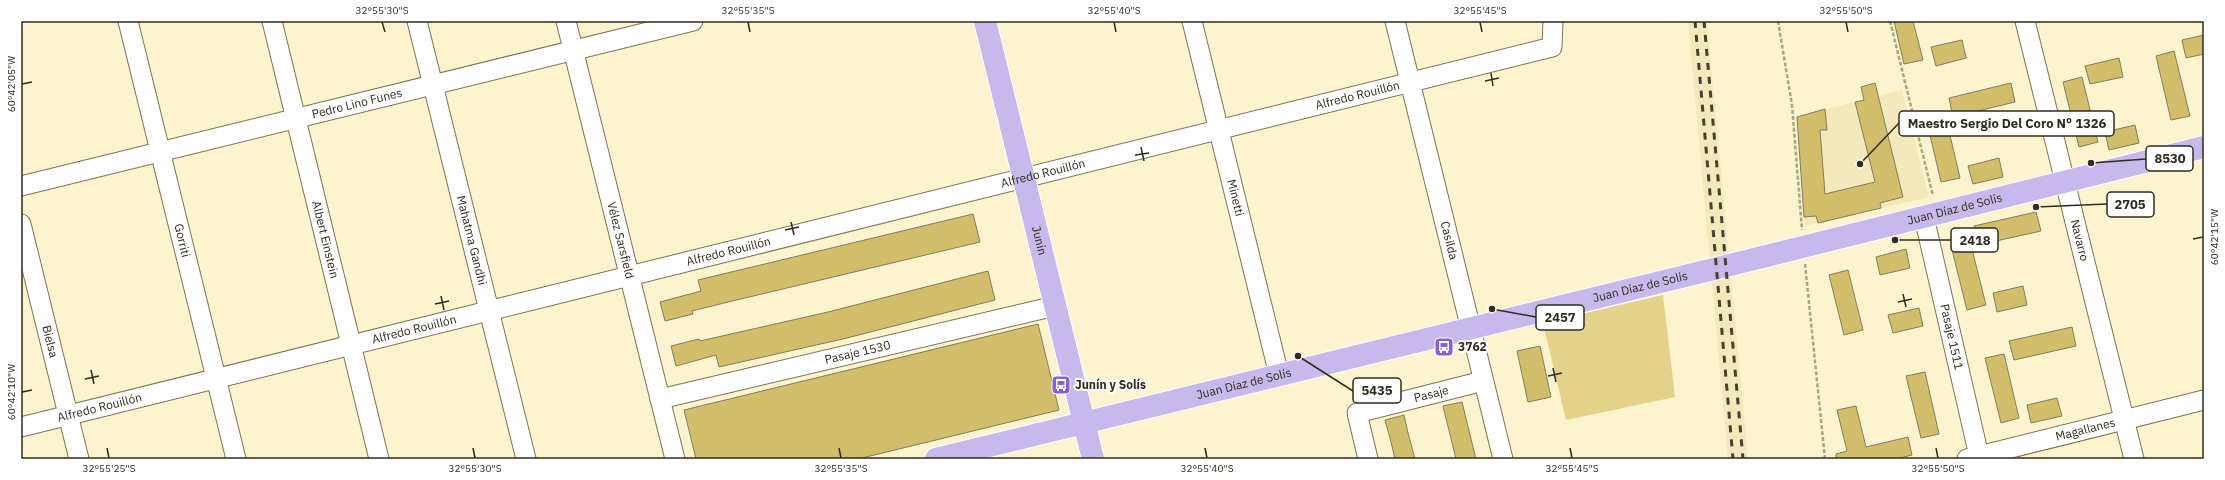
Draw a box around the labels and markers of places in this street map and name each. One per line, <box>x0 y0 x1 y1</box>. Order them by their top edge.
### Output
callout: Maestro Sergio Del Coro N° 1326 <box>1899 111 2114 136</box>
callout: 8530 <box>2146 146 2193 171</box>
callout: 2705 <box>2107 192 2154 217</box>
callout: 2418 <box>1951 228 1998 252</box>
callout: 2457 <box>1536 305 1584 330</box>
bus stop icon: 3762 <box>1433 336 1455 358</box>
place label: 3762 <box>1458 339 1487 354</box>
bus stop icon: Junín y Solís <box>1050 374 1072 396</box>
place label: Junín y Solís <box>1075 377 1146 392</box>
callout: 5435 <box>1353 378 1401 403</box>

